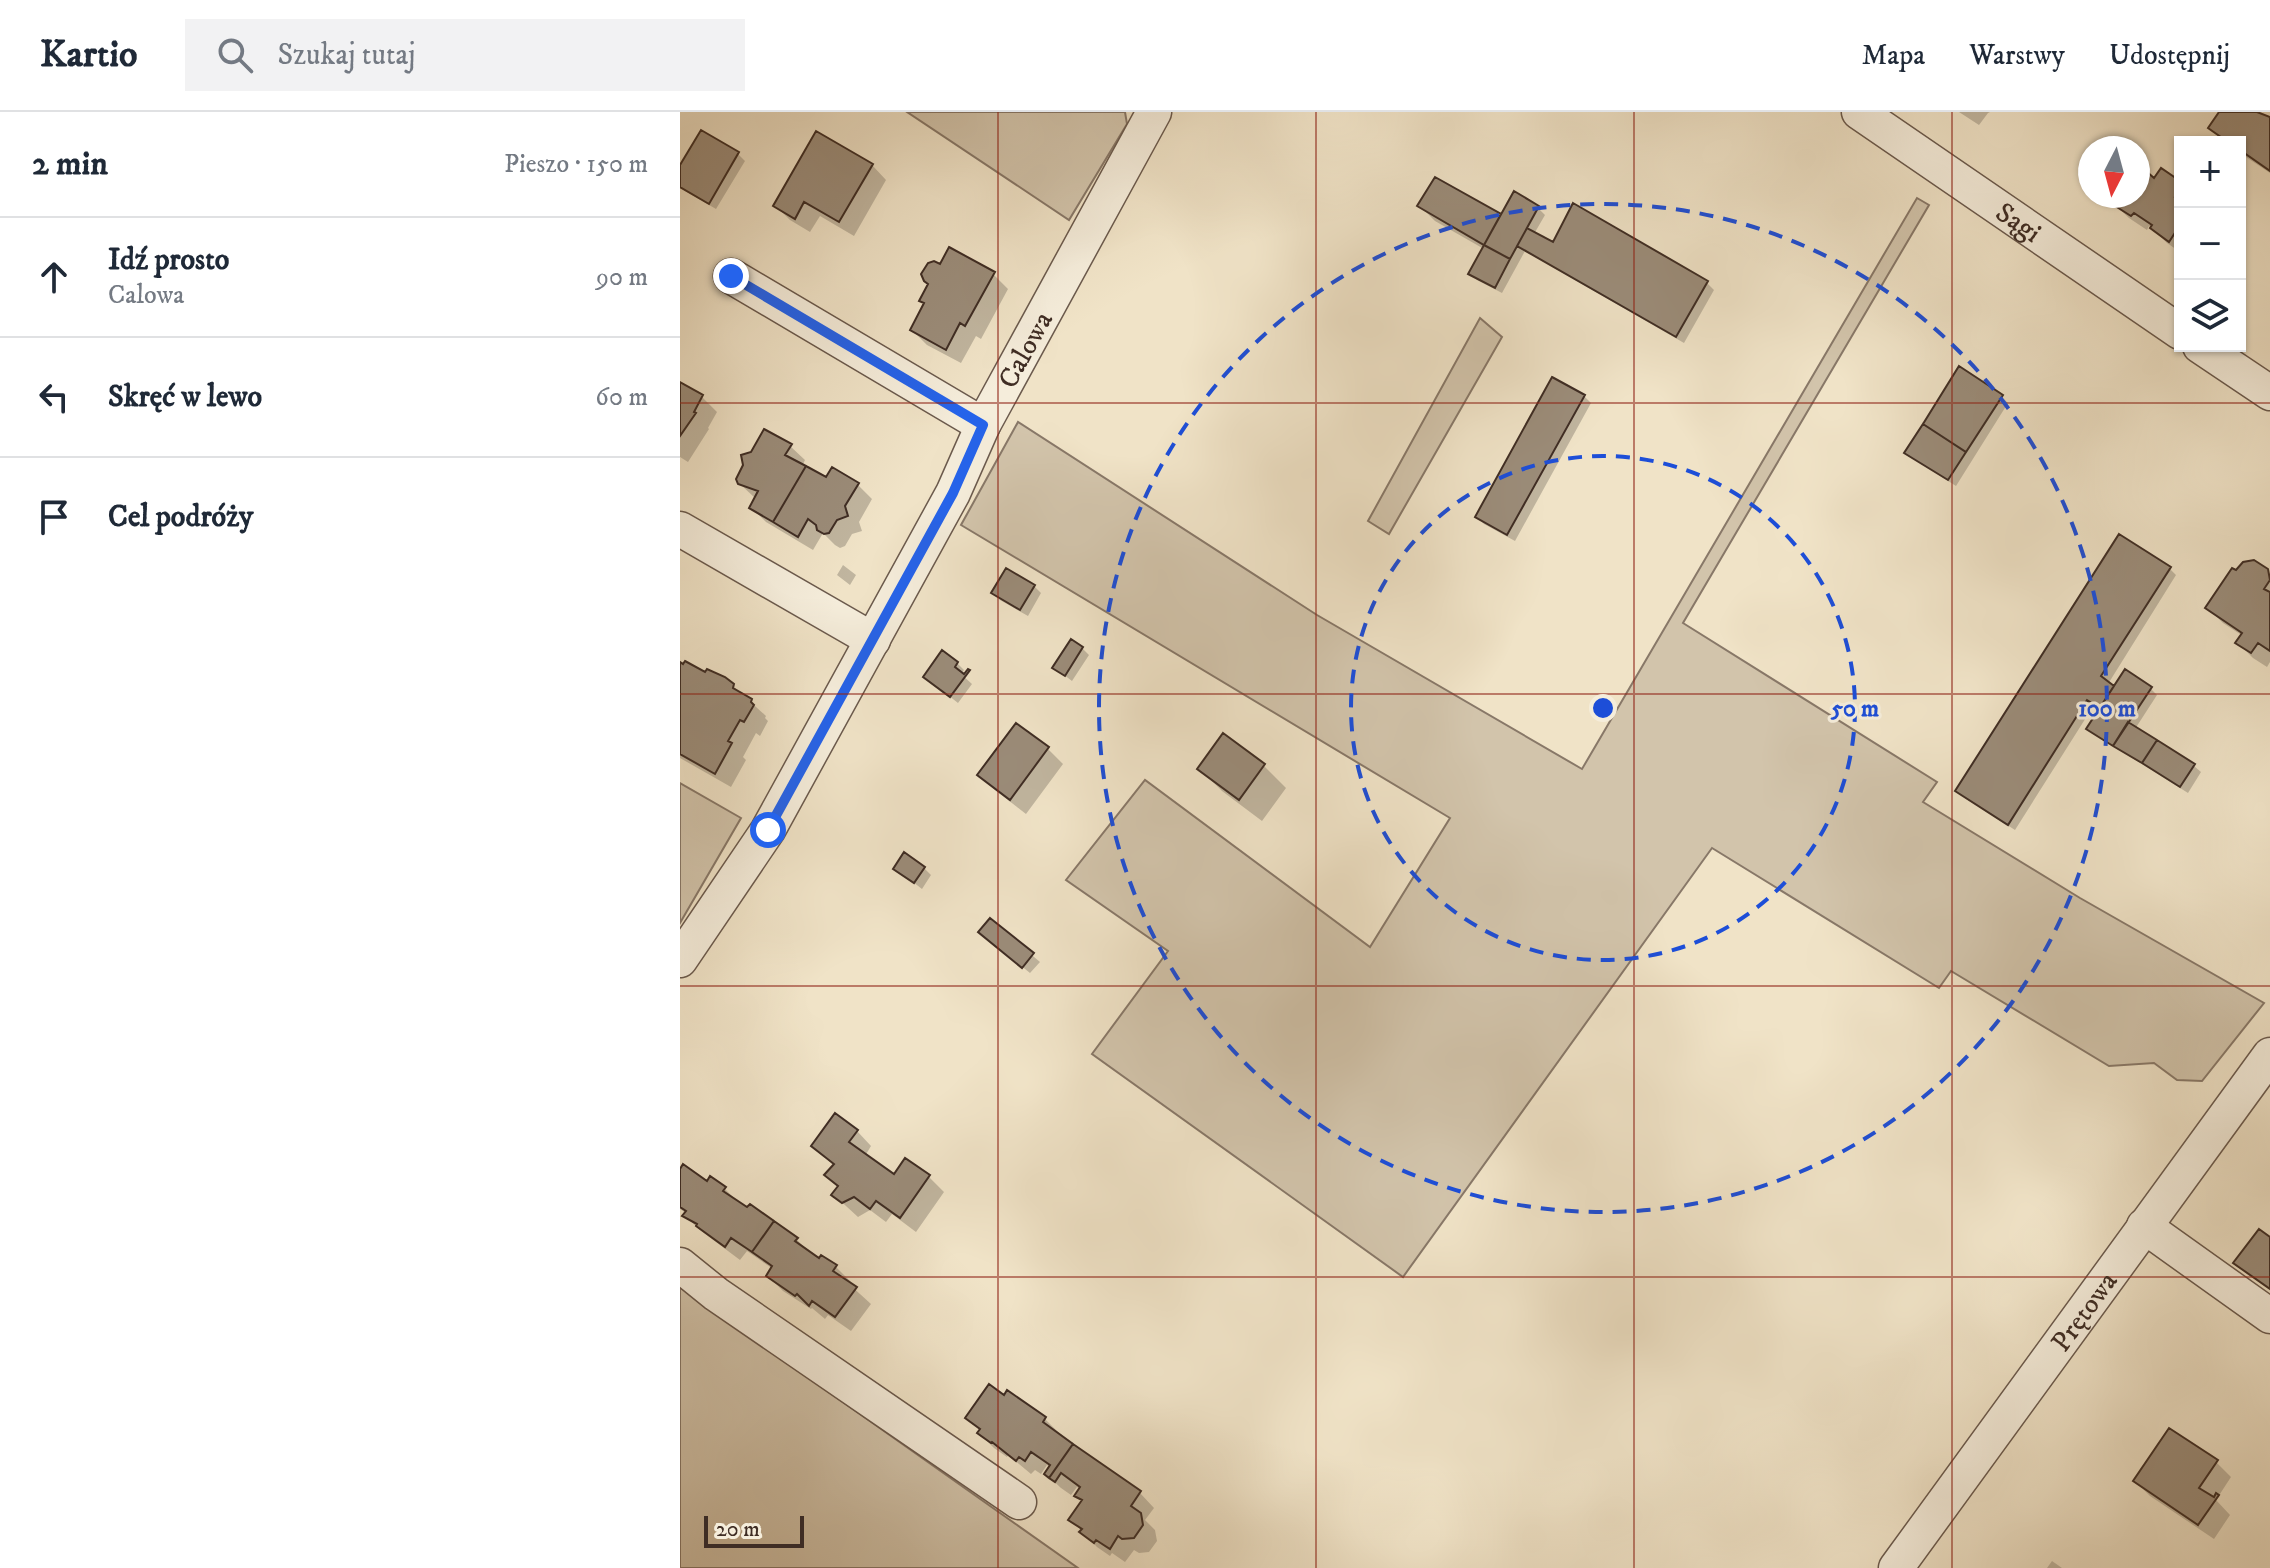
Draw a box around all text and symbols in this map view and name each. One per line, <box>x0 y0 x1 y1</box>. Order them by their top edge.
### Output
search box <box>185 19 745 91</box>
text: Kartio <box>40 31 137 79</box>
icon: search <box>213 33 257 77</box>
text: Szukaj tutaj <box>277 37 415 74</box>
text: Mapa <box>1862 38 1925 73</box>
text: Warstwy <box>1969 38 2065 73</box>
text: Udostępnij <box>2109 38 2230 73</box>
north arrow <box>2078 136 2150 208</box>
map controls <box>2174 136 2246 352</box>
button: + <box>2174 136 2246 208</box>
text: 2 min <box>32 143 108 185</box>
text: Pieszo · 150 m <box>504 148 648 181</box>
street label: Sągi <box>1989 195 2048 251</box>
button: − <box>2174 208 2246 280</box>
text: Idź prosto <box>108 242 229 279</box>
icon: ahead <box>32 255 76 299</box>
route end <box>713 258 749 294</box>
text: 90 m <box>596 261 648 294</box>
text: Calowa <box>108 279 184 312</box>
button: layers <box>2174 280 2246 352</box>
street label: Calowa <box>991 305 1061 395</box>
icon: left <box>32 375 76 419</box>
text: Skręć w lewo <box>108 379 262 416</box>
text: 60 m <box>595 381 648 414</box>
icon: arrive <box>32 495 76 539</box>
text: Cel podróży <box>108 499 253 536</box>
centre of rings <box>1589 694 1617 722</box>
text: 50 m <box>1830 694 1879 724</box>
text: 100 m <box>2078 694 2136 724</box>
route start <box>750 812 786 848</box>
street label: Prętowa <box>2044 1265 2125 1359</box>
scale bar <box>704 1512 804 1548</box>
text: 20 m <box>716 1516 760 1543</box>

